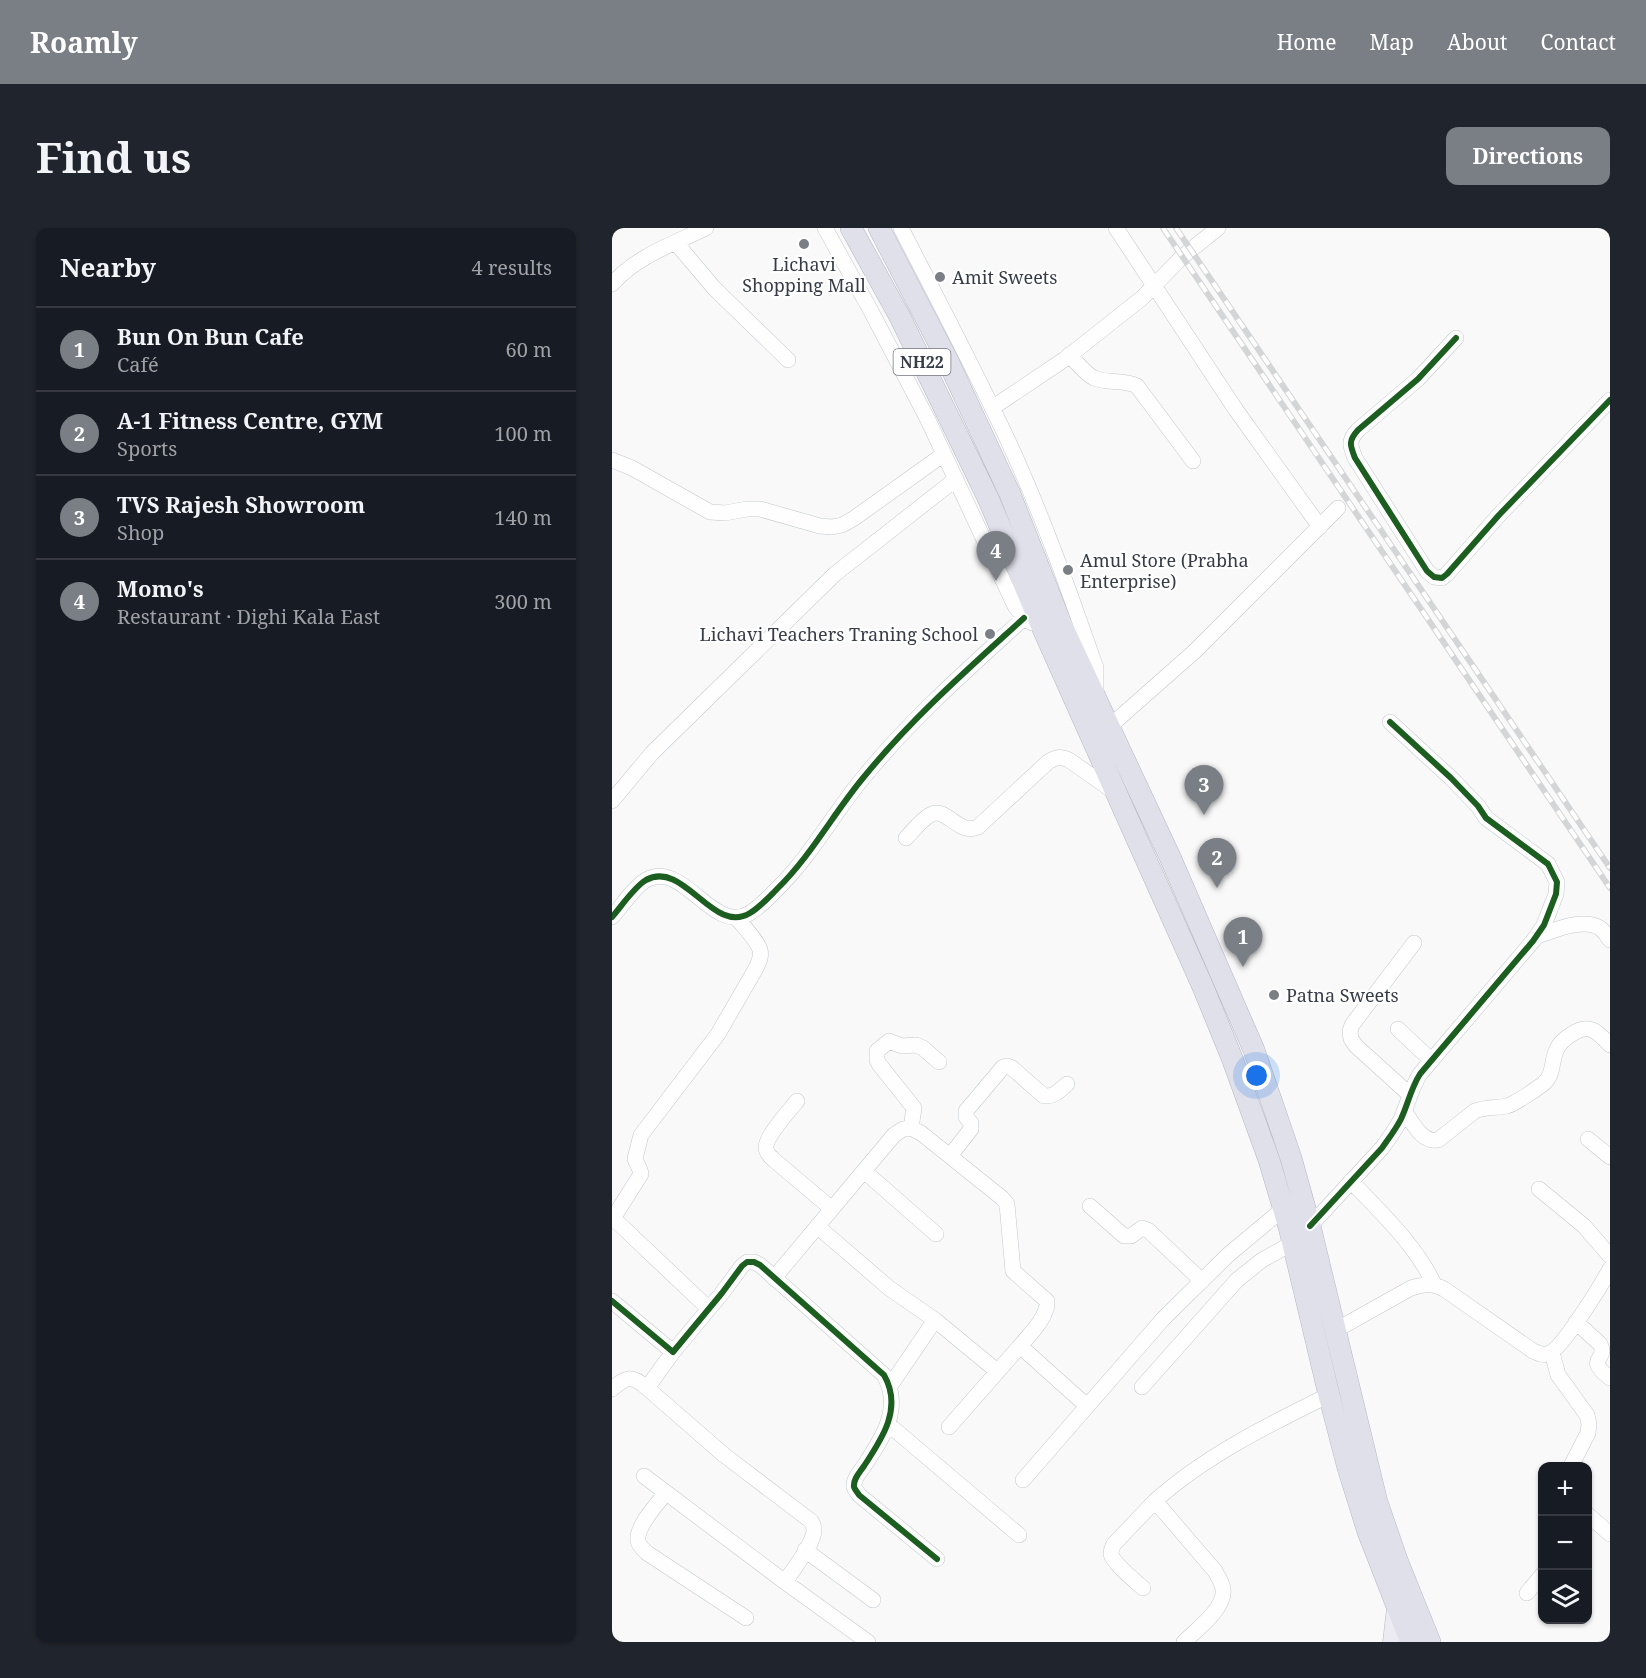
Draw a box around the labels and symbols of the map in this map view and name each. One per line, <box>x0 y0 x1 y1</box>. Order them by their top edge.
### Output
marker: Lichavi Shopping Mall <box>797 237 811 251</box>
place label: Lichavi Shopping Mall <box>742 252 866 297</box>
place label: Amit Sweets <box>952 265 1057 289</box>
marker: Amit Sweets <box>933 270 947 284</box>
road number: NH22 <box>894 349 950 375</box>
pin: 4 <box>976 532 1016 581</box>
place label: Amul Store (Prabha Enterprise) <box>1080 548 1249 593</box>
marker: Amul Store (Prabha Enterprise) <box>1061 563 1075 577</box>
place label: Lichavi Teachers Traning School <box>700 622 978 646</box>
marker: Lichavi Teachers Traning School <box>983 627 997 641</box>
pin: 3 <box>1184 766 1224 815</box>
pin: 2 <box>1198 838 1236 888</box>
pin: 1 <box>1224 918 1262 967</box>
place label: Patna Sweets <box>1286 983 1399 1007</box>
marker: Patna Sweets <box>1267 988 1281 1002</box>
your location <box>1242 1061 1271 1090</box>

